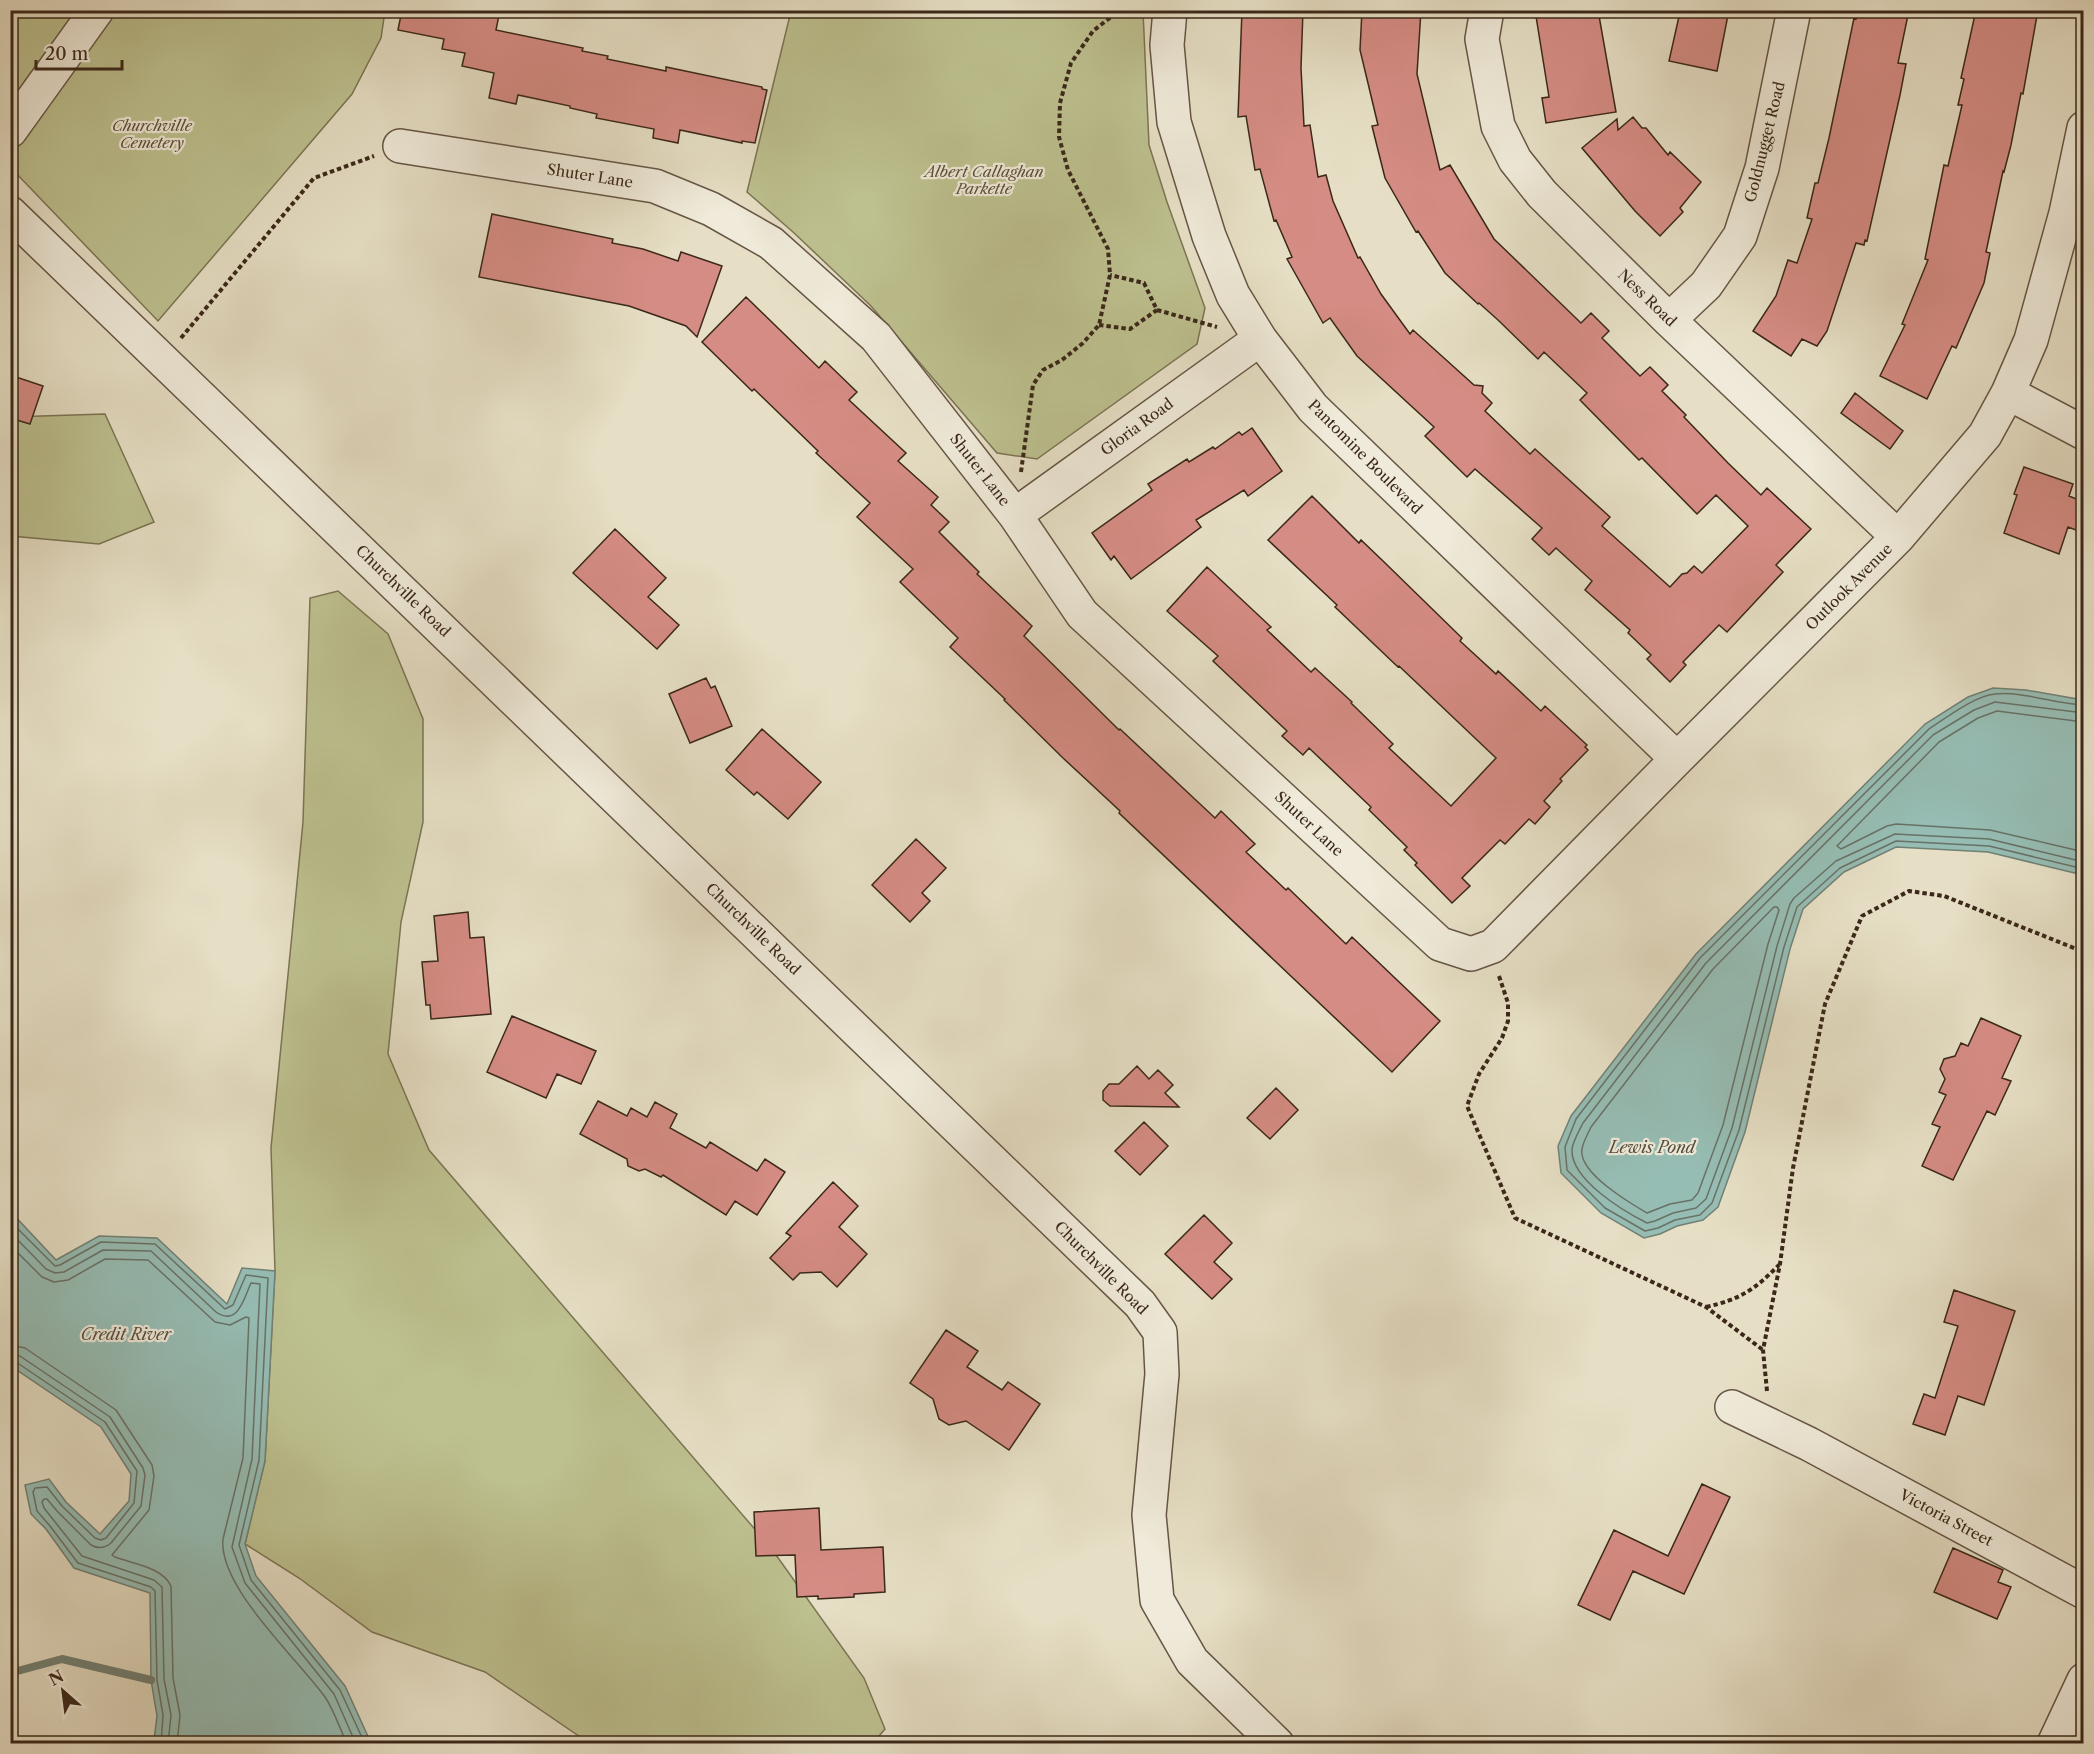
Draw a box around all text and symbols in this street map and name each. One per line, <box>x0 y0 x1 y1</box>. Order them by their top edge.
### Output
scale bar <box>36 33 122 71</box>
text: 20 m <box>45 43 89 65</box>
street label: Goldnugget Road <box>1740 79 1789 204</box>
park label: Churchville Cemetery <box>112 116 193 152</box>
street label: Shuter Lane <box>546 159 634 192</box>
park label: Albert Callaghan Parkette <box>923 162 1043 198</box>
street label: Ness Road <box>1614 265 1681 330</box>
street label: Gloria Road <box>1097 394 1177 459</box>
street label: Pantomine Boulevard <box>1304 395 1427 518</box>
street label: Shuter Lane <box>946 430 1015 510</box>
street label: Outlook Avenue <box>1801 539 1896 634</box>
street label: Churchville Road <box>352 541 455 641</box>
street label: Shuter Lane <box>1271 787 1348 860</box>
street label: Churchville Road <box>702 879 805 979</box>
water label: Lewis Pond <box>1607 1137 1697 1157</box>
street label: Churchville Road <box>1051 1217 1152 1318</box>
water label: Credit River <box>81 1324 173 1344</box>
street label: Victoria Street <box>1895 1485 1997 1550</box>
north arrow <box>33 1661 93 1721</box>
text: N <box>45 1666 67 1690</box>

